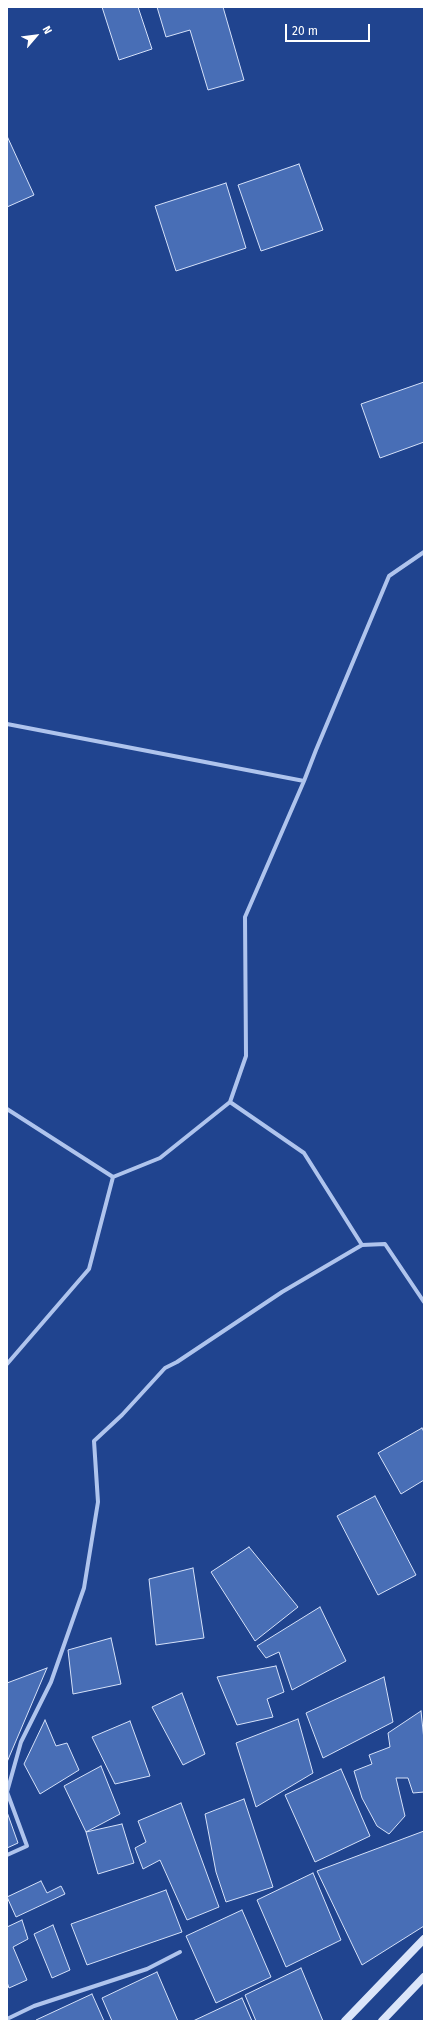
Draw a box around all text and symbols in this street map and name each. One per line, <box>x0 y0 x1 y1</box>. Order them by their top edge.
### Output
north arrow <box>16 16 56 56</box>
scale bar <box>287 16 372 42</box>
text: N <box>40 24 54 36</box>
text: 20 m <box>292 24 318 38</box>

